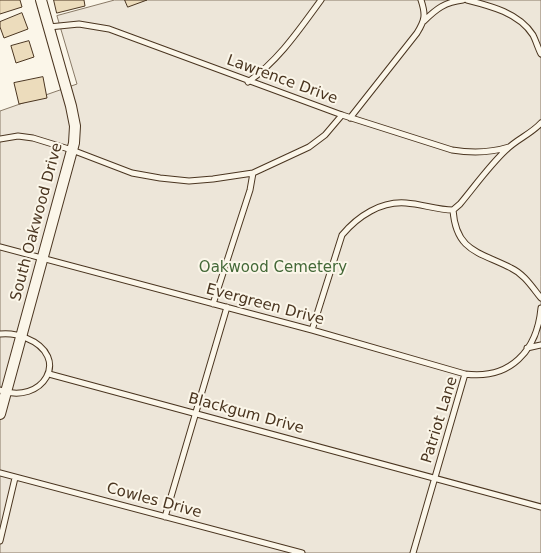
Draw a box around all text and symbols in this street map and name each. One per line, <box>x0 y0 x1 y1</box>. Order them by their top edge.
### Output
street label: Lawrence Drive <box>224 52 340 108</box>
street label: South Oakwood Drive <box>7 141 67 303</box>
park label: Oakwood Cemetery <box>199 259 347 277</box>
street label: Evergreen Drive <box>204 281 326 329</box>
street label: Patriot Lane <box>418 374 462 466</box>
street label: Blackgum Drive <box>186 390 306 438</box>
street label: Cowles Drive <box>104 480 204 522</box>

